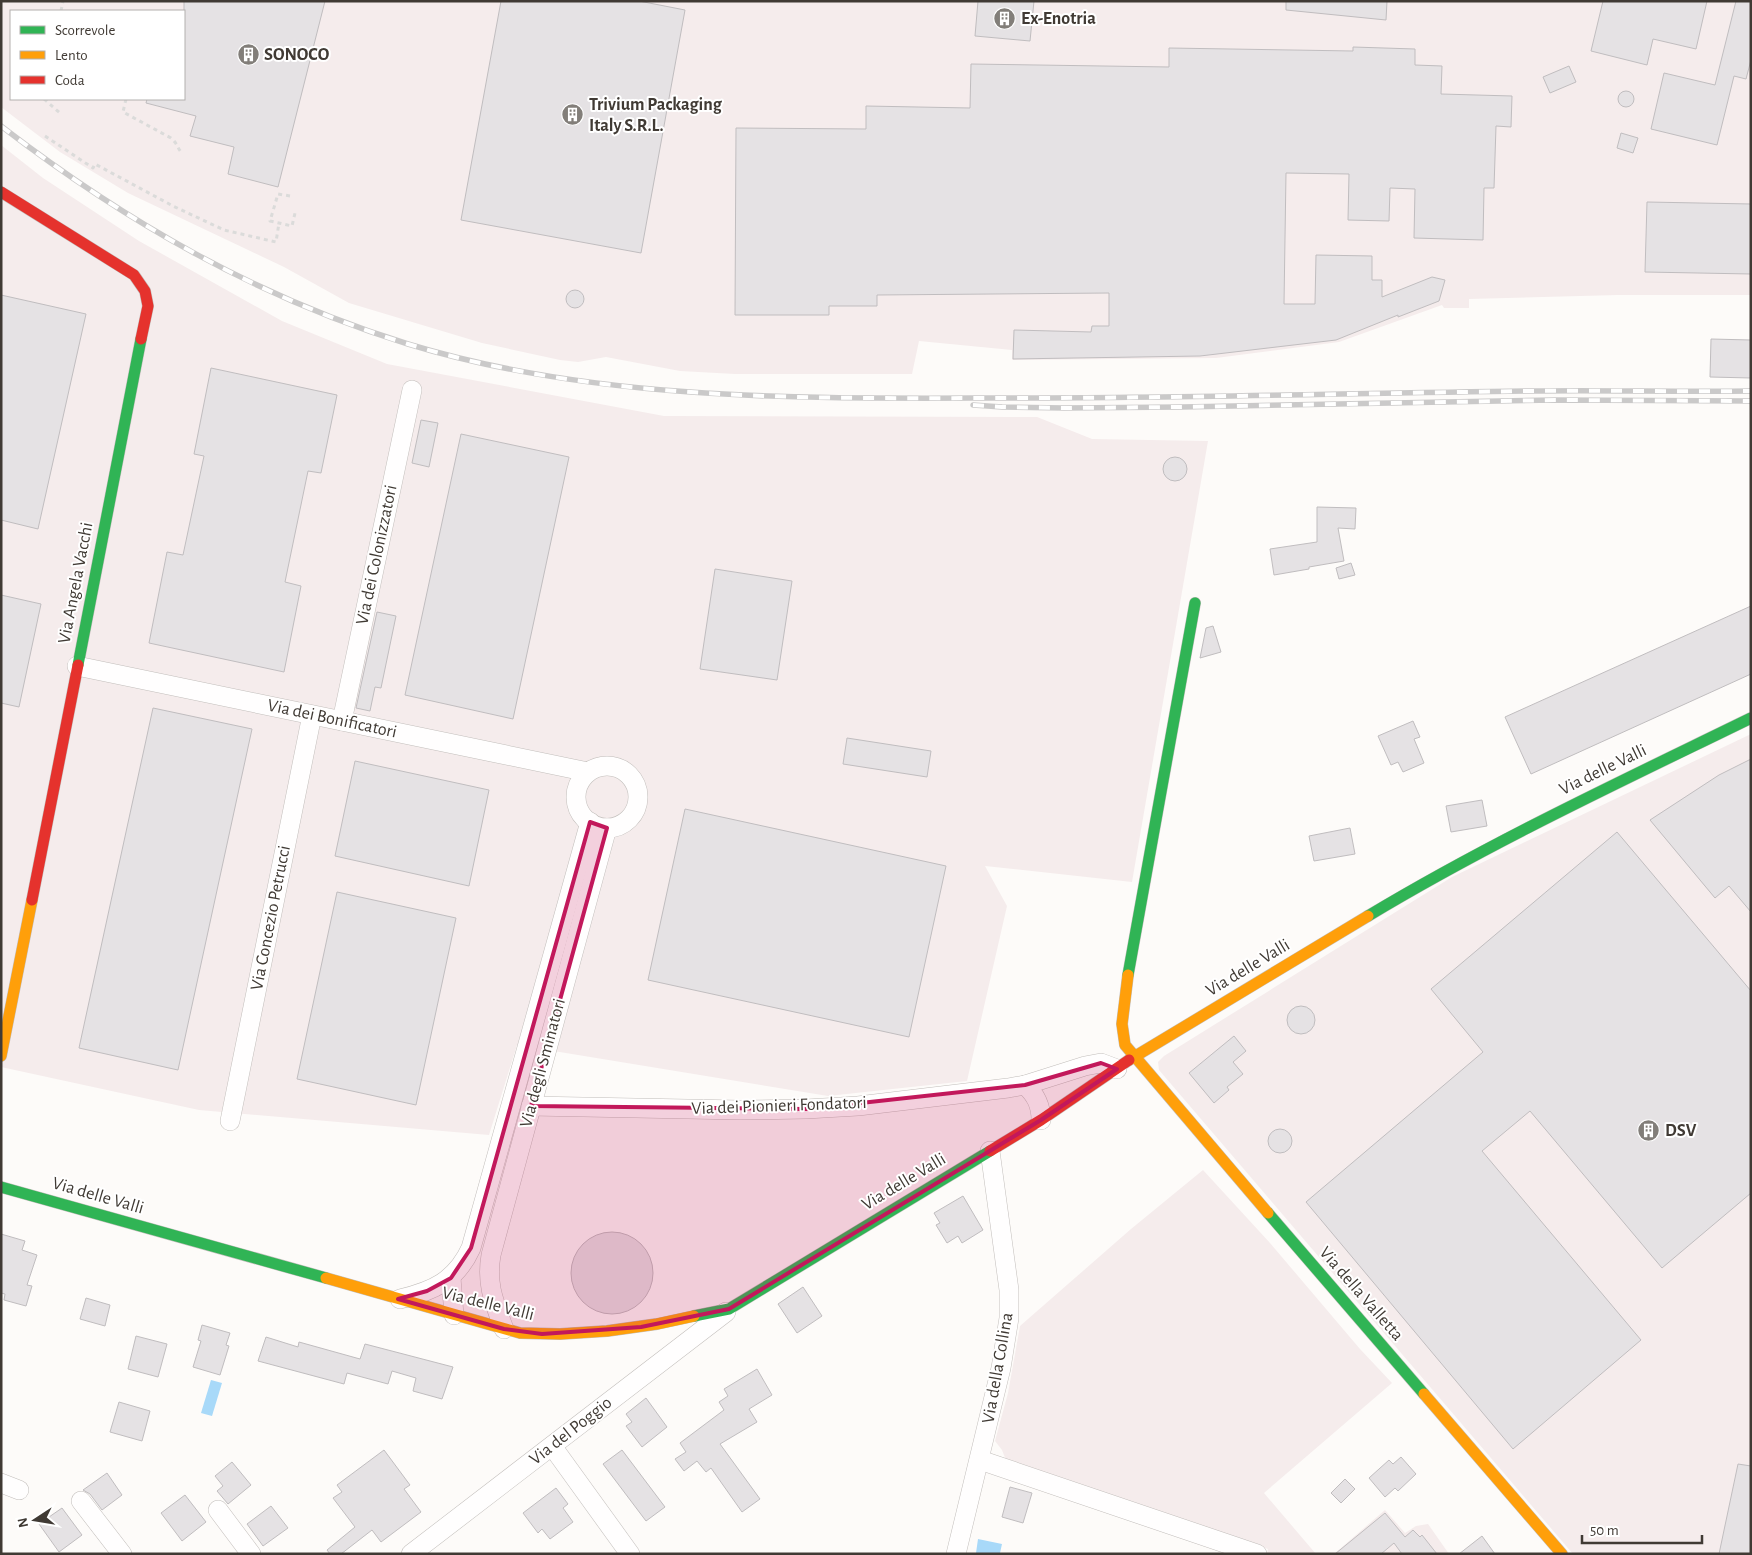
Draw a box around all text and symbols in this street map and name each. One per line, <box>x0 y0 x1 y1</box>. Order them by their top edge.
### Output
building icon: Ex-Enotria <box>993 7 1017 31</box>
legend <box>10 10 185 100</box>
place label: Ex-Enotria <box>1021 10 1096 28</box>
text: Scorrevole <box>55 23 116 38</box>
building icon: SONOCO <box>236 43 260 67</box>
place label: SONOCO <box>264 46 330 64</box>
text: Lento <box>55 48 88 63</box>
text: Coda <box>55 73 85 88</box>
place label: Trivium Packaging Italy S.R.L. <box>589 96 723 135</box>
building icon: Trivium Packaging Italy S.R.L. <box>561 103 585 127</box>
street label: Via dei Colonizzatori <box>353 483 401 627</box>
street label: Via Angela Vacchi <box>55 521 97 645</box>
street label: Via dei Bonificatori <box>266 696 398 742</box>
street label: Via delle Valli <box>1557 741 1649 799</box>
street label: Via Concezio Petrucci <box>248 844 294 992</box>
street label: Via delle Valli <box>1203 936 1293 1000</box>
street label: Via degli Sminatori <box>517 997 569 1129</box>
street label: Via dei Pionieri Fondatori <box>691 1094 867 1118</box>
building icon: DSV <box>1637 1119 1661 1143</box>
place label: DSV <box>1665 1122 1697 1140</box>
street label: Via delle Valli <box>859 1150 949 1214</box>
street label: Via delle Valli <box>50 1174 146 1218</box>
street label: Via della Valletta <box>1315 1244 1407 1344</box>
street label: Via delle Valli <box>440 1284 536 1324</box>
street label: Via della Collina <box>979 1311 1017 1425</box>
street label: Via del Poggio <box>526 1393 616 1469</box>
north arrow <box>10 1495 60 1545</box>
scale bar <box>1582 1512 1702 1544</box>
text: N <box>15 1516 31 1529</box>
text: 50 m <box>1590 1523 1619 1538</box>

